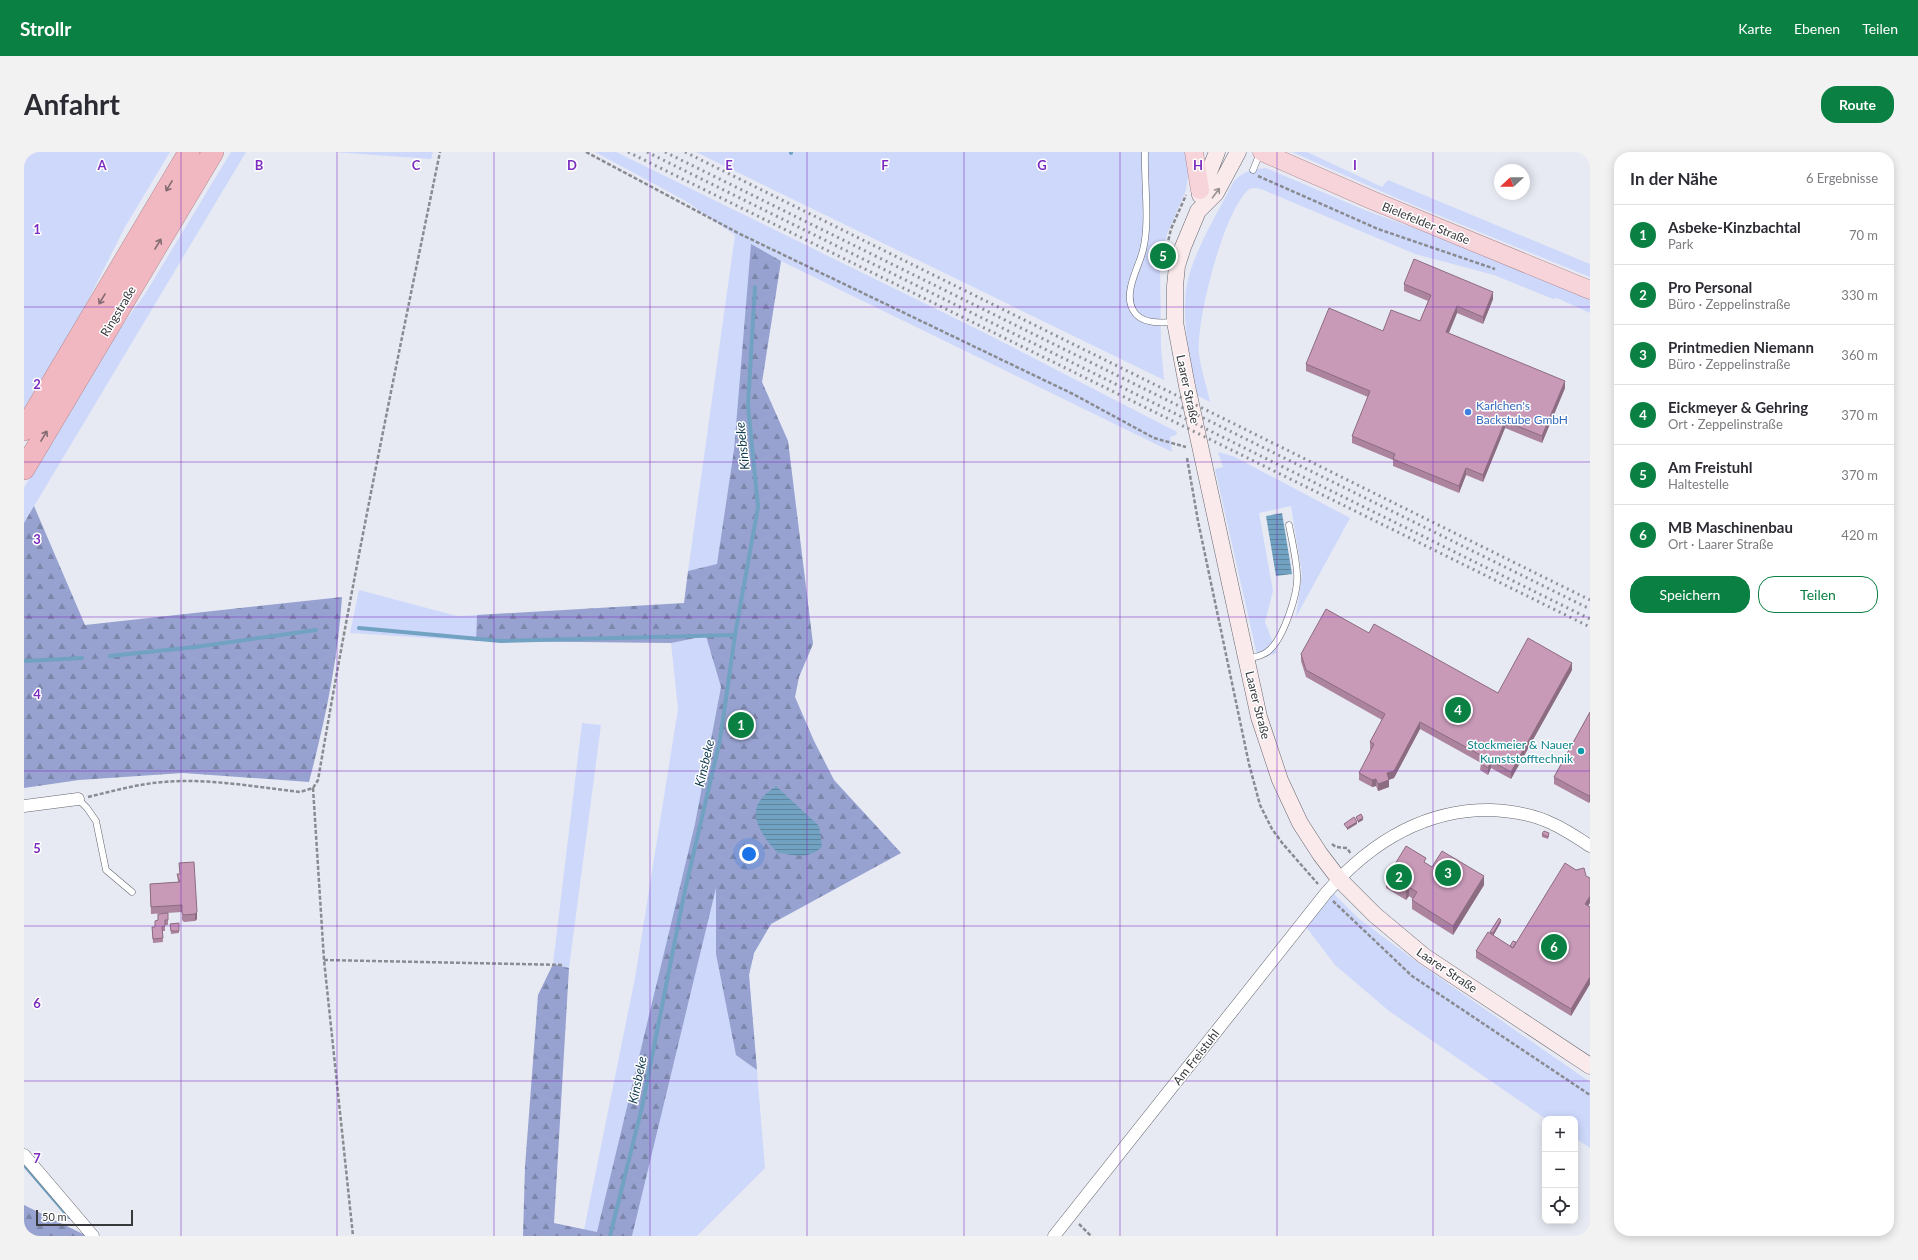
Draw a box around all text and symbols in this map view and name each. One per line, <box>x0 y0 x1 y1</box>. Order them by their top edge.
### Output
text: Strollr <box>20 17 71 40</box>
text: Karte <box>1738 20 1772 37</box>
text: Ebenen <box>1794 20 1840 37</box>
text: Teilen <box>1862 20 1898 37</box>
button: Route <box>1821 86 1894 123</box>
text: Anfahrt <box>24 87 120 121</box>
text: A <box>96 157 107 173</box>
text: B <box>255 157 264 173</box>
text: C <box>412 157 421 173</box>
text: D <box>567 157 577 173</box>
text: E <box>725 157 733 173</box>
text: F <box>881 157 889 173</box>
text: G <box>1037 157 1047 173</box>
text: H <box>1193 157 1203 173</box>
text: I <box>1353 157 1357 173</box>
north arrow <box>1494 164 1530 200</box>
text: In der Nähe <box>1630 168 1718 189</box>
text: 6 Ergebnisse <box>1806 170 1878 186</box>
one-way arrow <box>165 180 173 192</box>
one-way arrow <box>1211 187 1220 198</box>
street label: Bielefelder Straße <box>1380 199 1472 247</box>
text: Asbeke-Kinzbachtal <box>1668 218 1801 236</box>
text: 1 <box>33 221 41 237</box>
text: 1 <box>1639 227 1647 243</box>
text: 70 m <box>1849 227 1878 243</box>
text: Park <box>1668 236 1693 252</box>
one-way arrow <box>155 238 163 250</box>
pin: 5 <box>1150 241 1176 271</box>
text: Pro Personal <box>1668 278 1752 296</box>
street label: Ringstraße <box>97 283 139 339</box>
text: 2 <box>1639 287 1647 303</box>
text: 330 m <box>1841 287 1878 303</box>
one-way arrow <box>98 293 106 305</box>
text: Büro · Zeppelinstraße <box>1668 296 1790 312</box>
text: Printmedien Niemann <box>1668 338 1814 356</box>
text: 3 <box>1639 347 1647 363</box>
text: 360 m <box>1841 347 1878 363</box>
street label: Laarer Straße <box>1173 353 1203 425</box>
text: Büro · Zeppelinstraße <box>1668 356 1790 372</box>
text: 2 <box>33 376 41 392</box>
place label: Karlchen's Backstube GmbH <box>1476 398 1568 427</box>
text: Eickmeyer & Gehring <box>1668 398 1808 416</box>
marker: Karlchen's Backstube GmbH <box>1463 407 1473 417</box>
text: 4 <box>1639 407 1647 423</box>
text: 370 m <box>1841 407 1878 423</box>
text: Ort · Zeppelinstraße <box>1668 416 1783 432</box>
water label: Kinsbeke <box>732 421 752 471</box>
one-way arrow <box>40 431 48 442</box>
text: Am Freistuhl <box>1668 458 1753 476</box>
text: 5 <box>1639 467 1647 483</box>
text: 370 m <box>1841 467 1878 483</box>
text: Haltestelle <box>1668 476 1729 492</box>
text: MB Maschinenbau <box>1668 518 1793 536</box>
text: 6 <box>1639 527 1647 543</box>
text: 420 m <box>1841 527 1878 543</box>
text: 3 <box>33 531 41 547</box>
text: Ort · Laarer Straße <box>1668 536 1773 552</box>
button: Speichern <box>1630 576 1750 613</box>
button: Teilen <box>1758 576 1878 613</box>
street label: Laarer Straße <box>1242 669 1274 741</box>
text: 4 <box>33 686 41 702</box>
pin: 4 <box>1445 695 1471 725</box>
pin: 1 <box>728 710 754 740</box>
place label: Stockmeier & Nauer Kunststofftechnik <box>1467 737 1574 766</box>
water label: Kinsbeke <box>691 738 717 788</box>
marker: Stockmeier & Nauer Kunststofftechnik <box>1576 746 1586 756</box>
text: 5 <box>33 840 41 856</box>
your location <box>739 844 759 864</box>
pin: 3 <box>1435 858 1461 888</box>
pin: 2 <box>1386 862 1412 892</box>
pin: 6 <box>1541 932 1567 962</box>
street label: Laarer Straße <box>1414 944 1480 996</box>
text: 6 <box>33 995 41 1011</box>
street label: Am Freistuhl <box>1170 1026 1222 1088</box>
water label: Kinsbeke <box>624 1055 650 1105</box>
map controls <box>1542 1116 1578 1224</box>
button: + <box>1542 1116 1578 1152</box>
text: 7 <box>33 1150 41 1166</box>
button: − <box>1542 1152 1578 1188</box>
button: locate <box>1542 1188 1578 1224</box>
scale bar <box>36 1208 133 1227</box>
text: 50 m <box>42 1210 67 1223</box>

